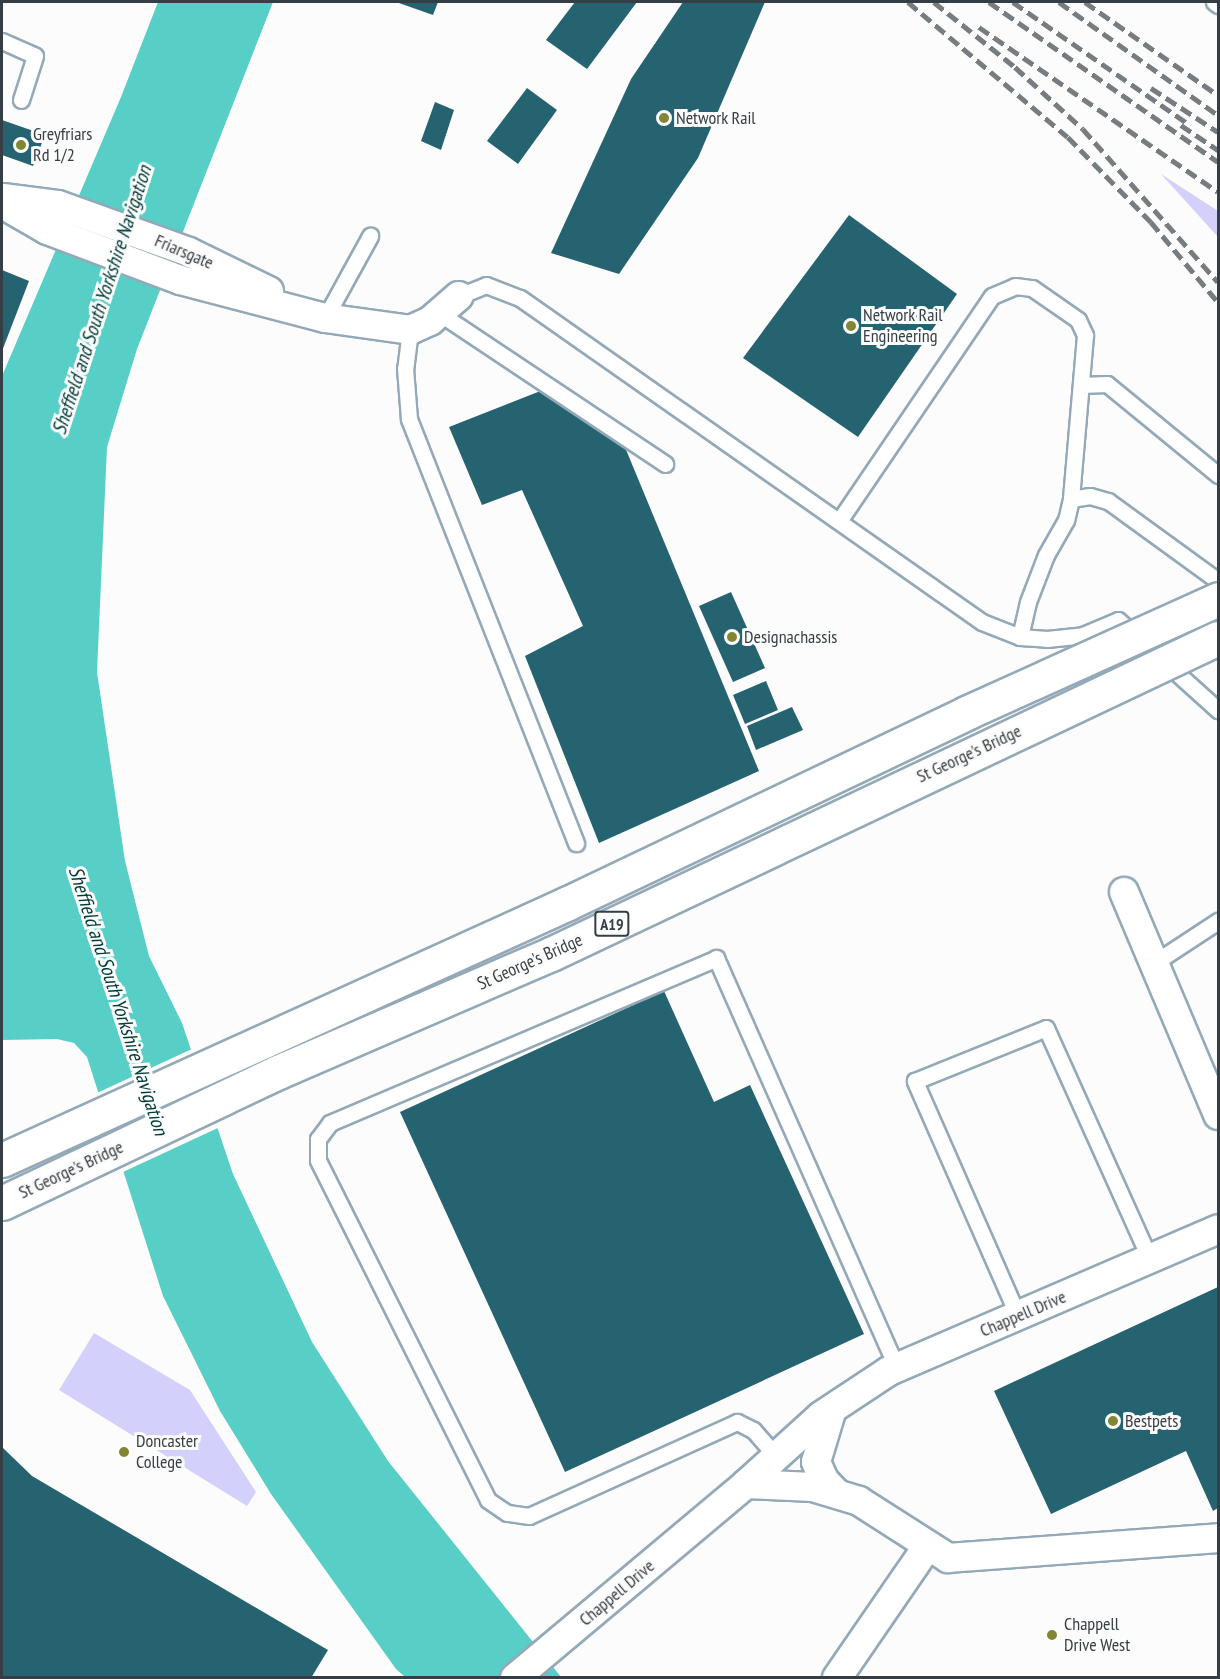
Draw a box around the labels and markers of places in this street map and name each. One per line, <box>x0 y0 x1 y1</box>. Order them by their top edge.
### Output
place label: Network Rail <box>676 107 756 129</box>
marker: Network Rail <box>657 111 671 125</box>
place label: Greyfriars Rd 1/2 <box>33 124 92 166</box>
marker: Greyfriars Rd 1/2 <box>14 138 28 152</box>
place label: Network Rail Engineering <box>863 305 943 348</box>
marker: Network Rail Engineering <box>844 319 858 333</box>
place label: Designachassis <box>744 626 837 648</box>
marker: Designachassis <box>725 630 739 644</box>
place label: Bestpets <box>1125 1410 1178 1432</box>
marker: Bestpets <box>1106 1414 1120 1428</box>
place label: Doncaster College <box>136 1431 198 1474</box>
marker: Doncaster College <box>117 1445 131 1459</box>
place label: Chappell Drive West <box>1064 1614 1130 1656</box>
marker: Chappell Drive West <box>1045 1628 1059 1642</box>

